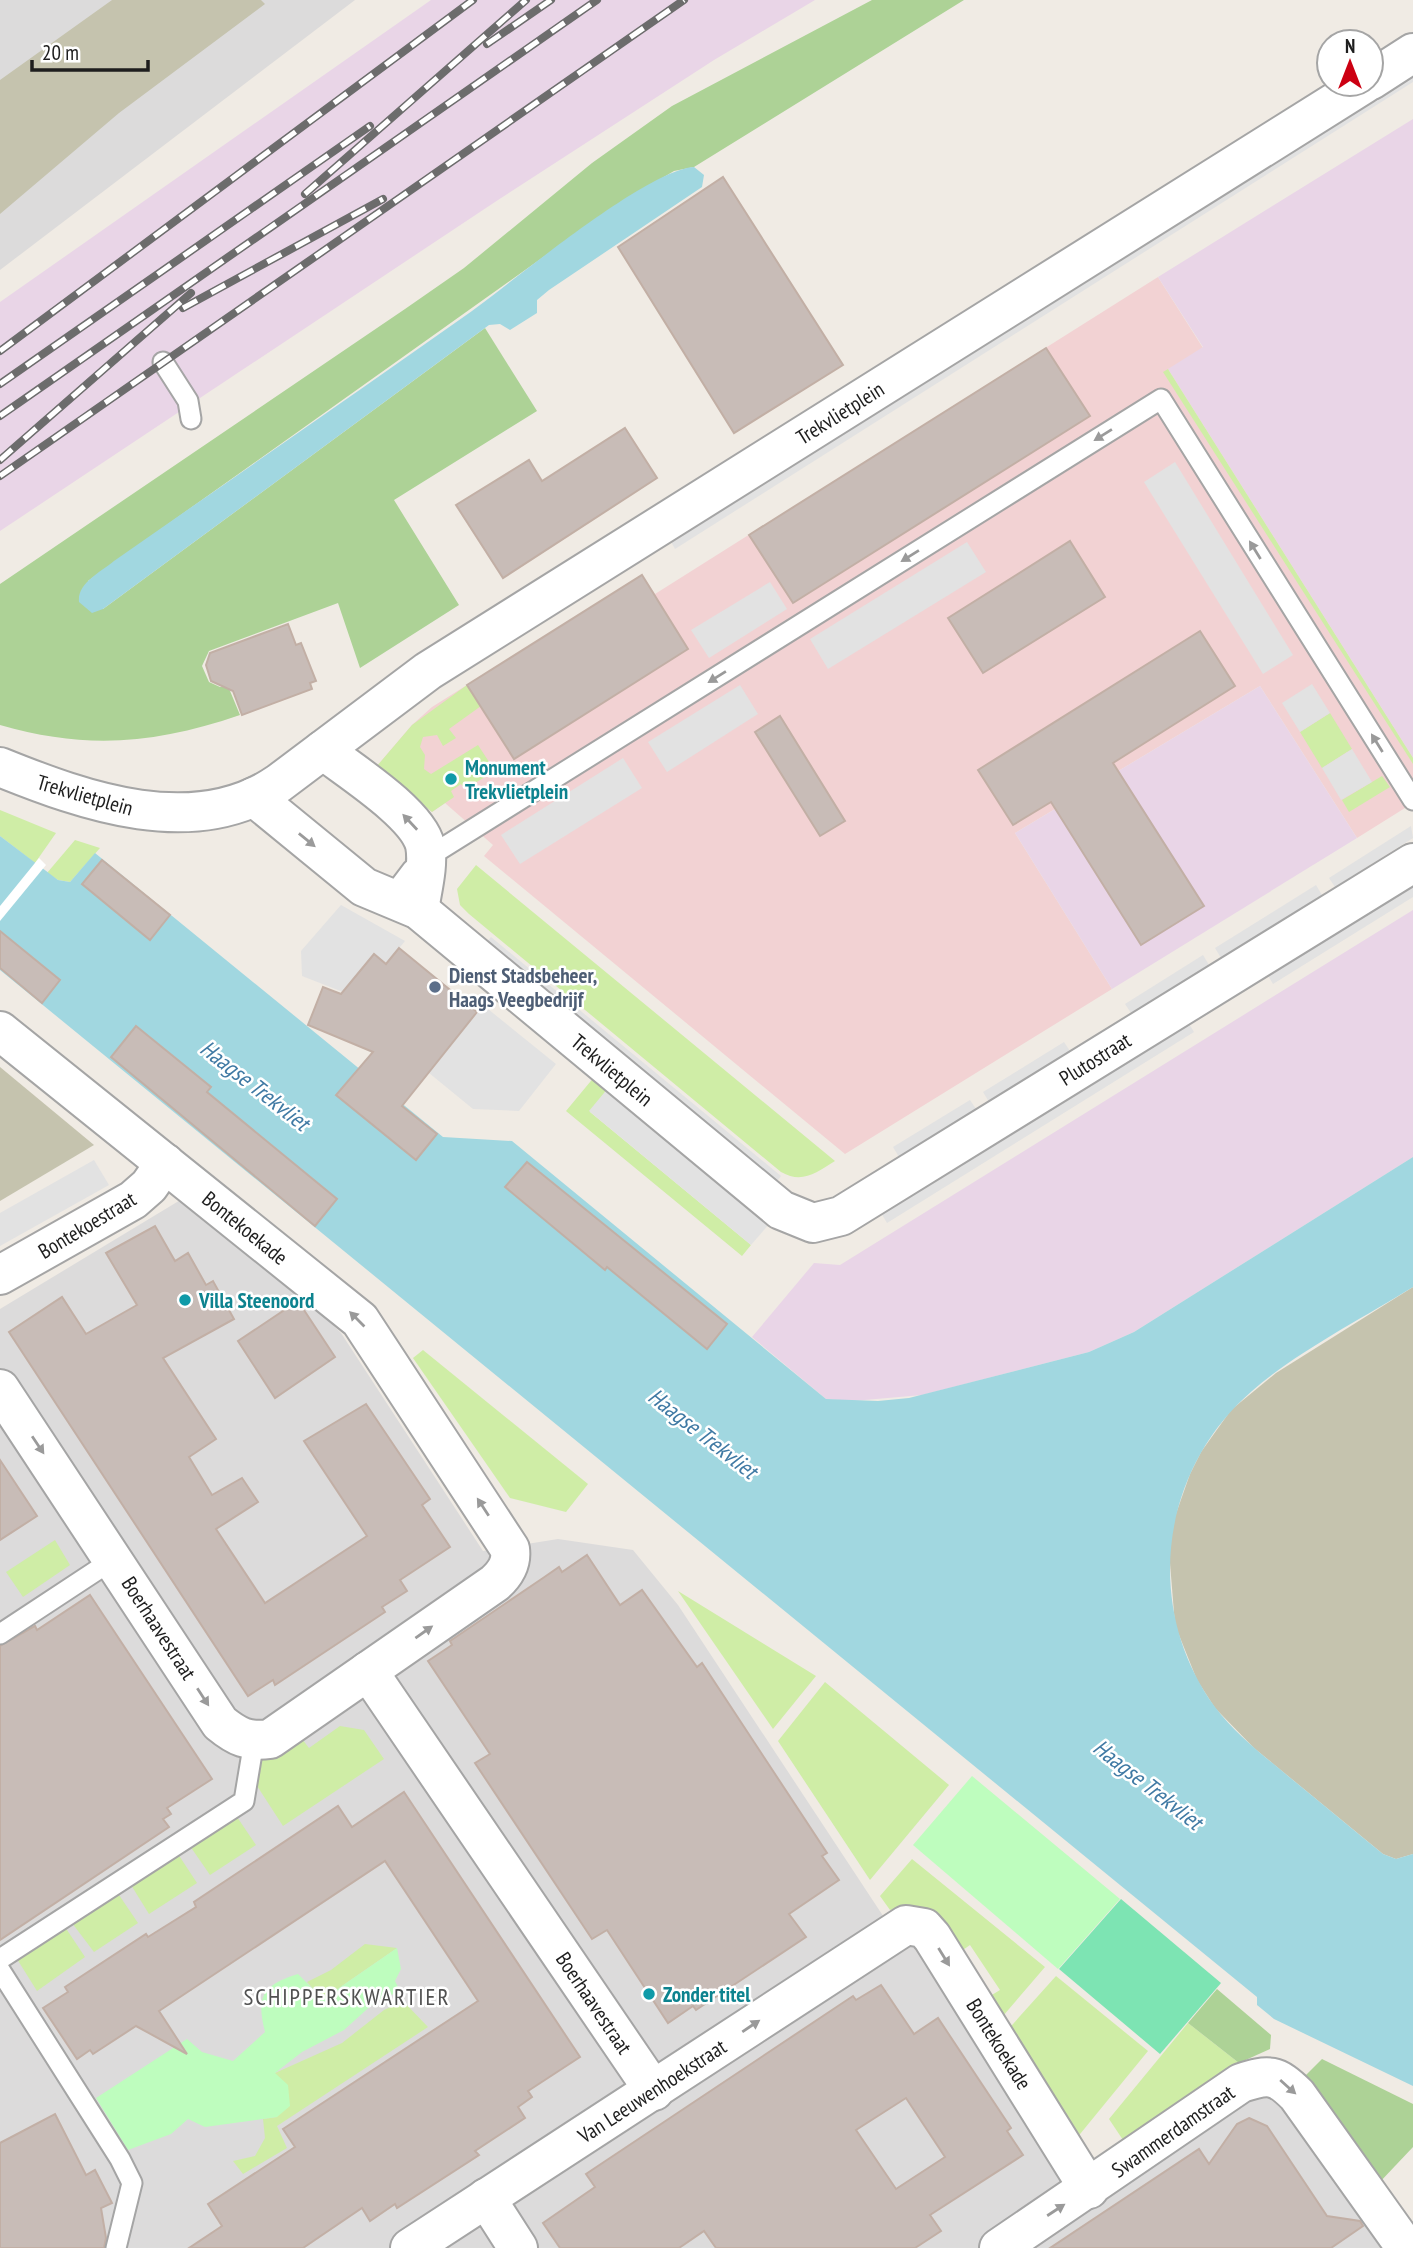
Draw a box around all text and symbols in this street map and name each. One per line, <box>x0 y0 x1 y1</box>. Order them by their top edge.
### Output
scale bar <box>32 28 147 72</box>
north arrow <box>1315 28 1385 98</box>
text: N <box>1345 34 1355 58</box>
text: 20 m <box>42 39 79 66</box>
street label: Trekvlietplein <box>791 375 889 451</box>
one-way arrow <box>1093 429 1112 442</box>
one-way arrow <box>1249 540 1262 560</box>
one-way arrow <box>900 549 919 562</box>
one-way arrow <box>707 670 727 683</box>
one-way arrow <box>1370 733 1383 752</box>
place label: Monument Trekvlietplein <box>465 754 568 805</box>
street label: Trekvlietplein <box>34 768 136 822</box>
marker: Monument Trekvlietplein <box>443 771 459 787</box>
one-way arrow <box>402 814 419 831</box>
one-way arrow <box>297 833 315 848</box>
place label: Dienst Stadsbeheer, Haags Veegbedrijf <box>449 962 597 1013</box>
marker: Dienst Stadsbeheer, Haags Veegbedrijf <box>427 979 443 995</box>
street label: Plutostraat <box>1054 1026 1136 1091</box>
street label: Trekvlietplein <box>566 1028 658 1112</box>
water label: Haagse Trekvliet <box>195 1033 317 1138</box>
street label: Bontekoestraat <box>33 1185 141 1265</box>
street label: Bontekoekade <box>197 1185 293 1271</box>
place label: Villa Steenoord <box>198 1287 314 1314</box>
marker: Villa Steenoord <box>177 1292 193 1308</box>
one-way arrow <box>348 1310 365 1327</box>
water label: Haagse Trekvliet <box>643 1381 765 1486</box>
one-way arrow <box>31 1436 44 1455</box>
one-way arrow <box>476 1498 490 1516</box>
street label: Boerhaavestraat <box>116 1571 202 1685</box>
one-way arrow <box>415 1625 433 1639</box>
one-way arrow <box>197 1687 210 1707</box>
water label: Haagse Trekvliet <box>1088 1732 1210 1837</box>
street label: Boerhaavestraat <box>550 1947 638 2059</box>
one-way arrow <box>938 1947 951 1967</box>
place label: Zonder titel <box>663 1981 751 2008</box>
district label: SCHIPPERSKWARTIER <box>244 1982 450 2011</box>
marker: Zonder titel <box>641 1986 657 2002</box>
street label: Bontekoekade <box>960 1993 1038 2095</box>
one-way arrow <box>742 2020 761 2033</box>
street label: Van Leeuwenhoekstraat <box>572 2033 731 2150</box>
street label: Swammerdamstraat <box>1106 2079 1240 2183</box>
one-way arrow <box>1279 2079 1297 2095</box>
one-way arrow <box>1046 2204 1066 2217</box>

